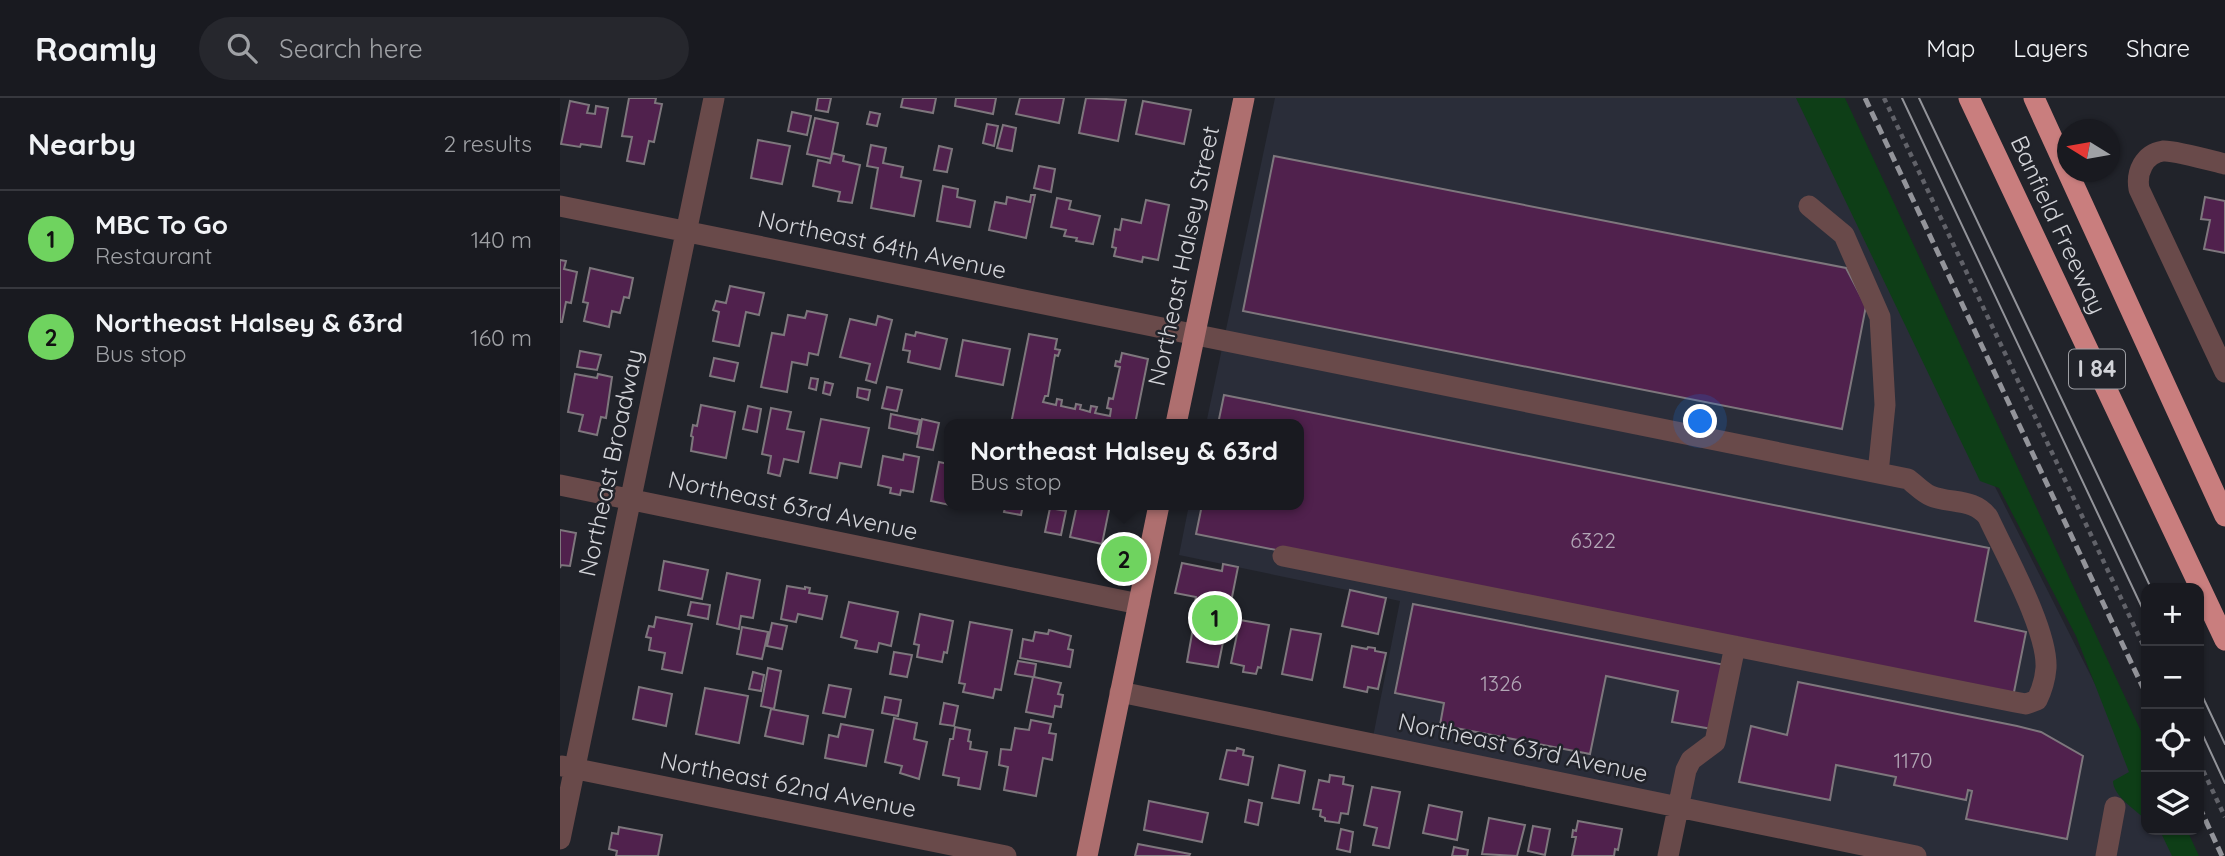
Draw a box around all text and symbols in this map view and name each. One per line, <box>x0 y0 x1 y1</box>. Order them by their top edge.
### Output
search box <box>199 17 689 80</box>
text: Roamly <box>35 28 157 69</box>
icon: search <box>223 29 261 67</box>
text: Search here <box>279 32 423 65</box>
text: Map <box>1926 33 1975 63</box>
text: Layers <box>2013 33 2088 63</box>
text: Share <box>2126 33 2190 63</box>
north arrow <box>2057 119 2120 182</box>
street label: Northeast Halsey Street <box>1141 123 1225 388</box>
text: Nearby <box>28 125 136 163</box>
text: 2 results <box>443 129 532 158</box>
street label: Banfield Freeway <box>2004 131 2113 318</box>
street label: Northeast 64th Avenue <box>755 203 1009 285</box>
text: MBC To Go <box>95 208 228 241</box>
text: 1 <box>47 225 55 254</box>
text: 140 m <box>471 225 532 254</box>
text: Restaurant <box>95 241 212 270</box>
text: Northeast Halsey & 63rd <box>95 306 403 339</box>
text: 2 <box>44 323 58 352</box>
text: 160 m <box>470 323 532 352</box>
text: Bus stop <box>95 339 186 368</box>
street label: Northeast Broadway <box>571 347 649 579</box>
road number: I 84 <box>2069 350 2125 388</box>
your location <box>1683 404 1717 438</box>
popup <box>944 419 1304 510</box>
text: Northeast Halsey & 63rd <box>970 434 1278 467</box>
street label: Northeast 63rd Avenue <box>666 464 921 546</box>
text: Bus stop <box>970 467 1061 496</box>
house number: 6322 <box>1570 527 1616 553</box>
pin: 2 <box>1101 533 1147 585</box>
map controls <box>2141 583 2204 835</box>
button: + <box>2141 583 2204 646</box>
pin: 1 <box>1192 592 1238 644</box>
button: − <box>2141 646 2204 709</box>
house number: 1326 <box>1480 670 1522 696</box>
street label: Northeast 63rd Avenue <box>1396 706 1651 788</box>
button: locate <box>2141 709 2204 772</box>
street label: Northeast 62nd Avenue <box>658 744 919 824</box>
house number: 1170 <box>1894 747 1932 773</box>
button: layers <box>2141 772 2204 835</box>

